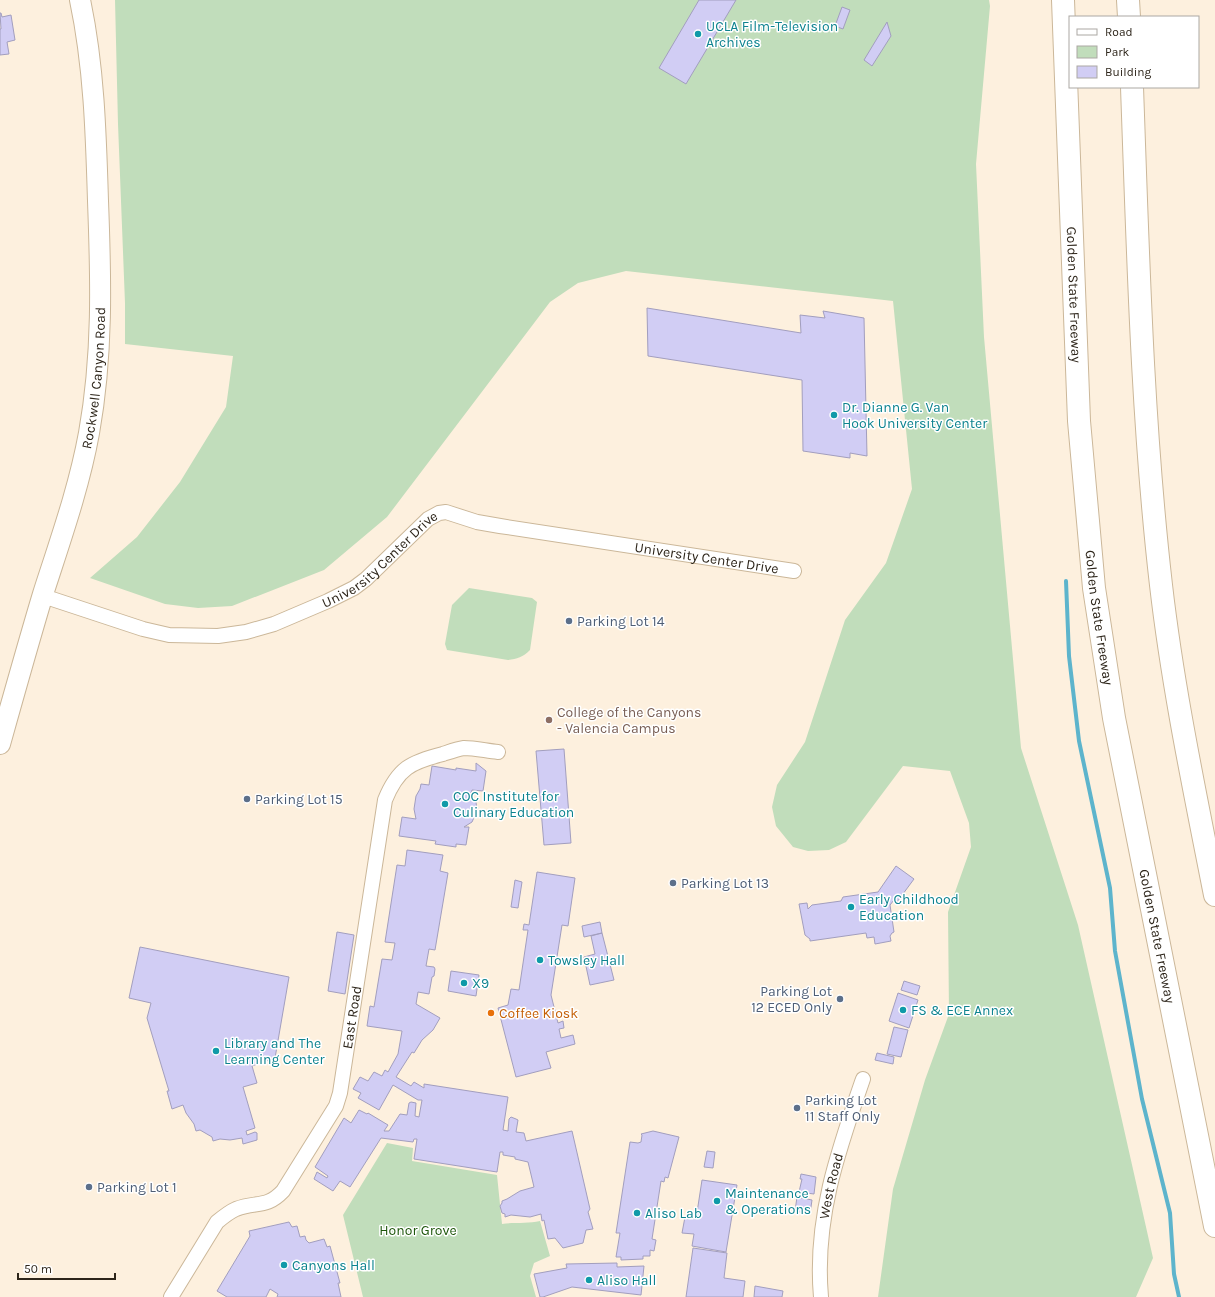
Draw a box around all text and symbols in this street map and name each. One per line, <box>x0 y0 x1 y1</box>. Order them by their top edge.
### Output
legend <box>1069 16 1199 88</box>
place label: UCLA Film-Television Archives <box>706 18 838 51</box>
text: Road <box>1105 25 1133 39</box>
marker: UCLA Film-Television Archives <box>693 29 703 39</box>
text: Park <box>1105 45 1130 59</box>
text: Building <box>1105 65 1152 79</box>
street label: Golden State Freeway <box>1063 226 1085 364</box>
street label: Rockwell Canyon Road <box>78 307 109 451</box>
place label: Dr. Dianne G. Van Hook University Center <box>842 399 988 432</box>
marker: Dr. Dianne G. Van Hook University Center <box>829 410 839 420</box>
street label: University Center Drive <box>319 507 441 612</box>
street label: University Center Drive <box>633 539 780 578</box>
street label: Golden State Freeway <box>1082 549 1117 687</box>
place label: Parking Lot 14 <box>577 613 665 630</box>
marker: Parking Lot 14 <box>564 616 574 626</box>
place label: College of the Canyons - Valencia Campus <box>557 704 701 737</box>
marker: College of the Canyons - Valencia Campus <box>544 715 554 725</box>
place label: COC Institute for Culinary Education <box>453 788 574 821</box>
place label: Parking Lot 15 <box>255 791 343 808</box>
marker: Parking Lot 15 <box>242 794 252 804</box>
marker: COC Institute for Culinary Education <box>440 799 450 809</box>
street label: Golden State Freeway <box>1135 868 1179 1005</box>
place label: Parking Lot 13 <box>681 875 769 892</box>
marker: Parking Lot 13 <box>668 878 678 888</box>
place label: Early Childhood Education <box>859 891 959 924</box>
marker: Early Childhood Education <box>846 902 856 912</box>
place label: Towsley Hall <box>548 952 625 969</box>
marker: Towsley Hall <box>535 955 545 965</box>
place label: X9 <box>472 975 489 992</box>
marker: X9 <box>459 978 469 988</box>
place label: Parking Lot 12 ECED Only <box>751 983 832 1016</box>
street label: East Road <box>339 984 365 1050</box>
marker: Parking Lot 12 ECED Only <box>835 994 845 1004</box>
place label: FS & ECE Annex <box>911 1002 1013 1019</box>
place label: Coffee Kiosk <box>499 1005 578 1022</box>
marker: FS & ECE Annex <box>898 1005 908 1015</box>
marker: Coffee Kiosk <box>486 1008 496 1018</box>
place label: Library and The Learning Center <box>224 1035 325 1068</box>
marker: Library and The Learning Center <box>211 1046 221 1056</box>
place label: Parking Lot 11 Staff Only <box>805 1092 880 1125</box>
marker: Parking Lot 11 Staff Only <box>792 1103 802 1113</box>
street label: West Road <box>816 1151 847 1220</box>
place label: Parking Lot 1 <box>97 1179 177 1196</box>
marker: Parking Lot 1 <box>84 1182 94 1192</box>
place label: Maintenance & Operations <box>725 1185 811 1218</box>
marker: Maintenance & Operations <box>712 1196 722 1206</box>
place label: Aliso Lab <box>645 1205 702 1222</box>
marker: Aliso Lab <box>632 1208 642 1218</box>
park label: Honor Grove <box>379 1222 457 1239</box>
scale bar <box>18 1255 115 1281</box>
place label: Canyons Hall <box>292 1257 375 1274</box>
marker: Canyons Hall <box>279 1260 289 1270</box>
text: 50 m <box>24 1262 52 1276</box>
place label: Aliso Hall <box>597 1272 656 1289</box>
marker: Aliso Hall <box>584 1275 594 1285</box>

